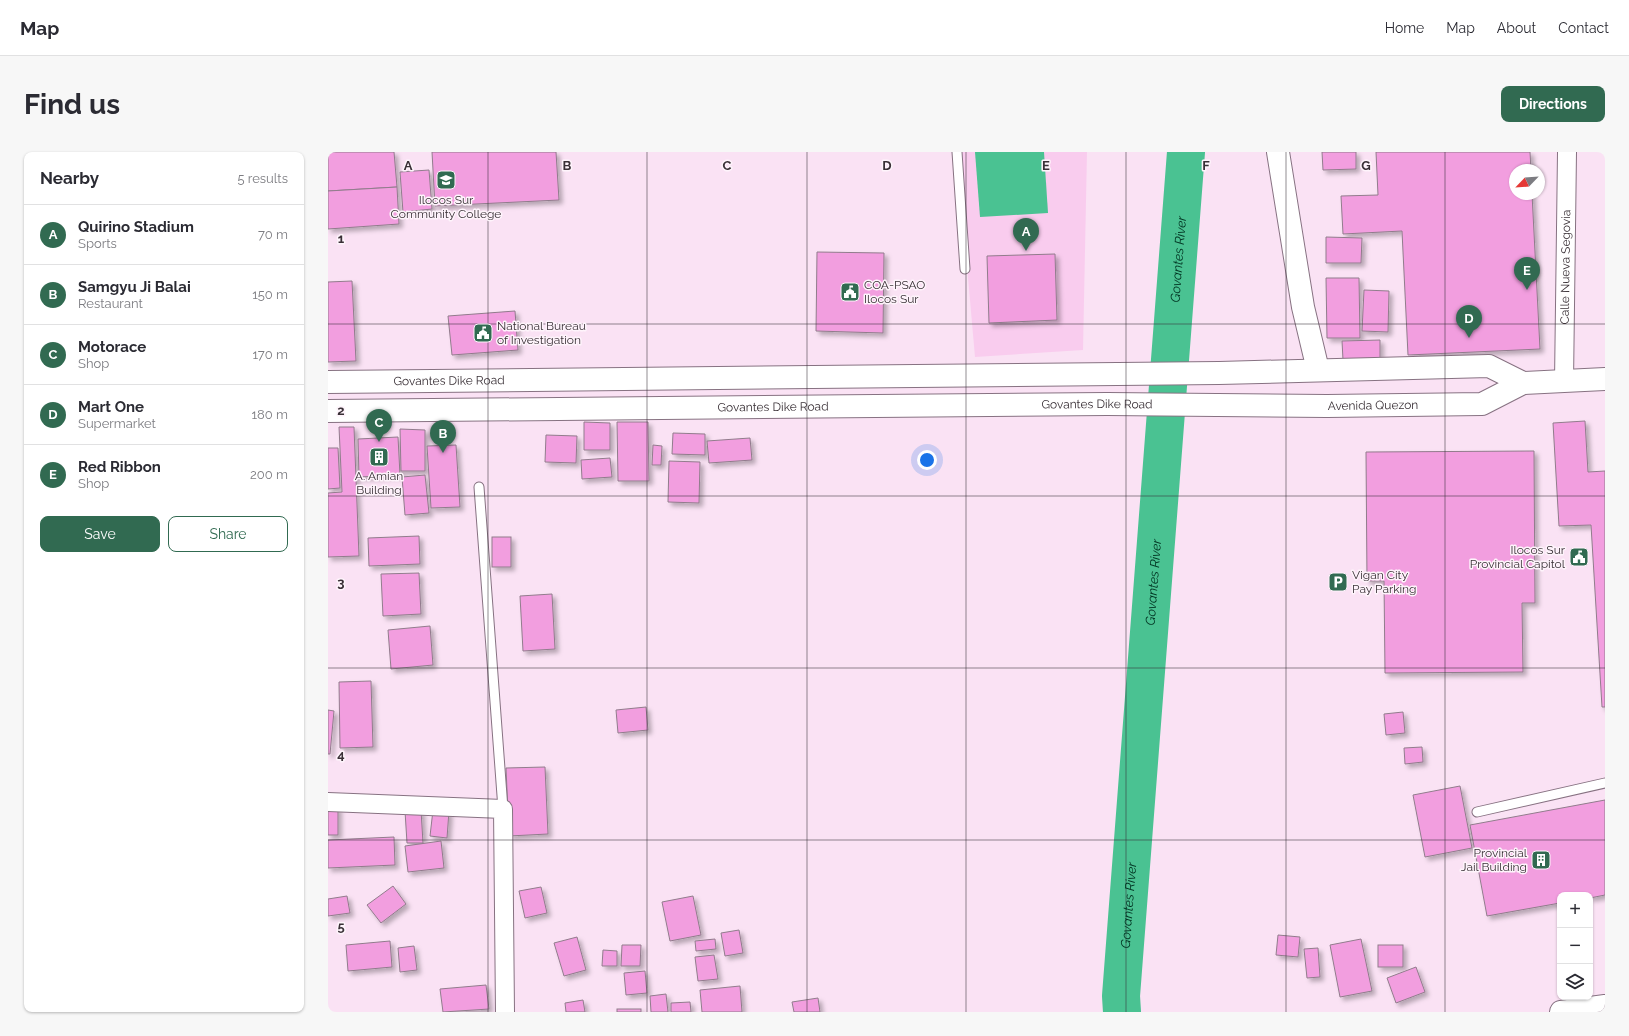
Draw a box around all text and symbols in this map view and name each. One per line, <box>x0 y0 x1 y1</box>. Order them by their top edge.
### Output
text: Map <box>20 17 59 39</box>
text: Home <box>1385 20 1424 36</box>
text: Map <box>1446 20 1475 36</box>
text: About <box>1497 20 1536 36</box>
text: Contact <box>1558 20 1609 36</box>
button: Directions <box>1501 86 1605 122</box>
text: Find us <box>24 88 120 121</box>
text: A <box>404 158 413 173</box>
text: B <box>563 158 572 173</box>
text: C <box>723 158 732 173</box>
text: D <box>882 158 892 173</box>
text: E <box>1042 158 1050 173</box>
text: F <box>1202 158 1210 173</box>
text: G <box>1361 158 1371 173</box>
north arrow <box>1509 164 1545 200</box>
text: Nearby <box>40 168 99 188</box>
school or university icon: Ilocos Sur Community College <box>435 169 457 191</box>
text: 5 results <box>237 171 288 186</box>
place label: Ilocos Sur Community College <box>391 193 501 221</box>
street label: Calle Nueva Segovia <box>1558 210 1573 325</box>
water label: Govantes River <box>1167 215 1189 303</box>
text: Quirino Stadium <box>78 218 194 236</box>
pin: A <box>1013 218 1039 251</box>
text: A <box>49 227 57 242</box>
text: 70 m <box>258 227 288 242</box>
text: 1 <box>338 231 345 246</box>
text: Sports <box>78 236 117 251</box>
pin: E <box>1514 257 1540 290</box>
text: Samgyu Ji Balai <box>78 278 191 296</box>
place label: COA-PSAO Ilocos Sur <box>864 278 925 306</box>
public building icon: COA-PSAO Ilocos Sur <box>839 281 861 303</box>
text: B <box>49 287 57 302</box>
text: 150 m <box>252 287 288 302</box>
text: Restaurant <box>78 296 143 311</box>
pin: D <box>1456 305 1482 338</box>
place label: National Bureau of Investigation <box>497 319 586 347</box>
public building icon: National Bureau of Investigation <box>472 322 494 344</box>
text: Motorace <box>78 338 146 356</box>
text: C <box>49 347 57 362</box>
text: 170 m <box>252 347 288 362</box>
text: Shop <box>78 356 109 371</box>
street label: Govantes Dike Road <box>393 373 505 388</box>
street label: Govantes Dike Road <box>1041 397 1153 412</box>
text: Mart One <box>78 398 144 416</box>
street label: Avenida Quezon <box>1328 398 1418 413</box>
street label: Govantes Dike Road <box>717 400 829 415</box>
text: 2 <box>337 403 345 418</box>
text: D <box>48 407 58 422</box>
text: 180 m <box>252 407 288 422</box>
pin: C <box>366 409 392 442</box>
text: Supermarket <box>78 416 156 431</box>
pin: B <box>430 420 456 453</box>
building icon: A. Amian Building <box>368 446 390 468</box>
your location <box>917 450 937 470</box>
text: Red Ribbon <box>78 458 161 476</box>
text: E <box>49 467 57 482</box>
text: 200 m <box>250 467 288 482</box>
place label: A. Amian Building <box>355 469 403 497</box>
text: Shop <box>78 476 109 491</box>
button: Save <box>40 516 160 552</box>
button: Share <box>168 516 288 552</box>
water label: Govantes River <box>1143 538 1164 626</box>
place label: Ilocos Sur Provincial Capitol <box>1470 543 1566 571</box>
public building icon: Ilocos Sur Provincial Capitol <box>1568 546 1590 568</box>
place label: Vigan City Pay Parking <box>1352 568 1417 596</box>
parking icon: Vigan City Pay Parking <box>1327 571 1349 593</box>
text: 3 <box>337 575 345 590</box>
text: 4 <box>337 747 345 762</box>
place label: Provincial Jail Building <box>1461 846 1528 874</box>
building icon: Provincial Jail Building <box>1530 849 1552 871</box>
water label: Govantes River <box>1118 861 1139 949</box>
map controls <box>1557 892 1593 1000</box>
button: + <box>1557 892 1593 928</box>
text: 5 <box>337 919 345 934</box>
button: − <box>1557 928 1593 964</box>
button: layers <box>1557 964 1593 1000</box>

